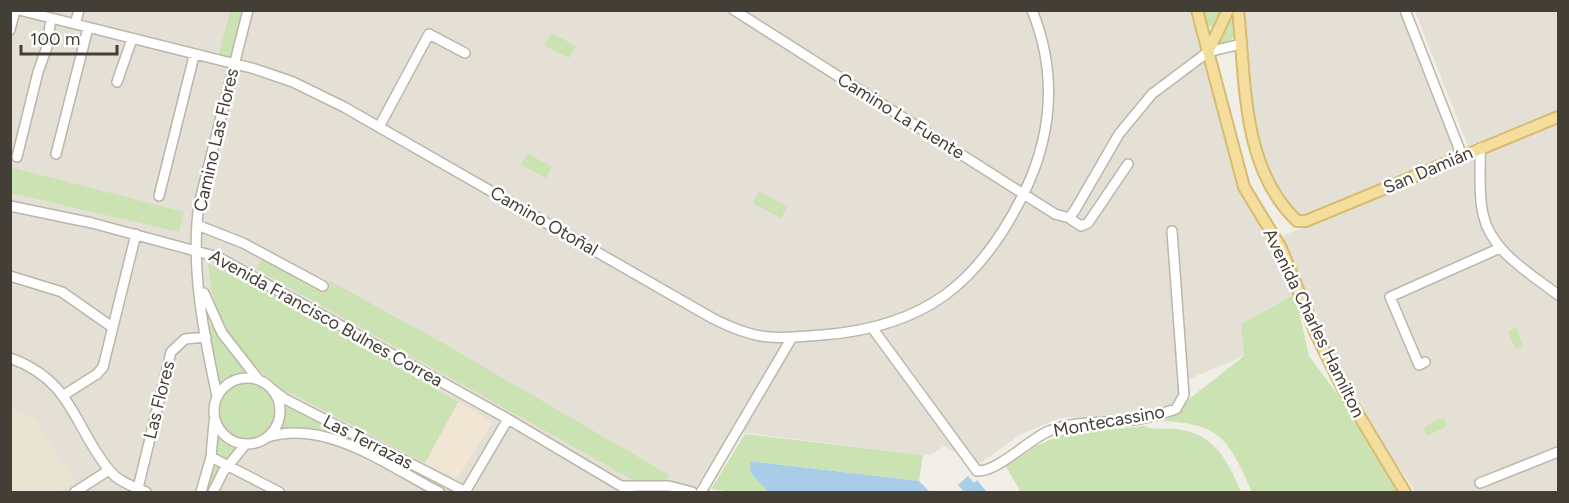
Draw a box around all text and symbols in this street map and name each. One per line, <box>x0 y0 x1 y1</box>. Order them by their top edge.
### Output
scale bar <box>21 18 117 56</box>
text: 100 m <box>30 28 80 50</box>
street label: Camino Las Flores <box>189 66 243 214</box>
street label: Camino La Fuente <box>833 68 969 164</box>
street label: San Damián <box>1380 141 1476 199</box>
street label: Camino Otoñal <box>486 181 602 261</box>
street label: Avenida Charles Hamilton <box>1259 225 1369 421</box>
street label: Avenida Francisco Bulnes Correa <box>205 245 447 391</box>
street label: Las Flores <box>139 359 179 441</box>
street label: Montecassino <box>1052 400 1166 442</box>
street label: Las Terrazas <box>319 410 417 474</box>

